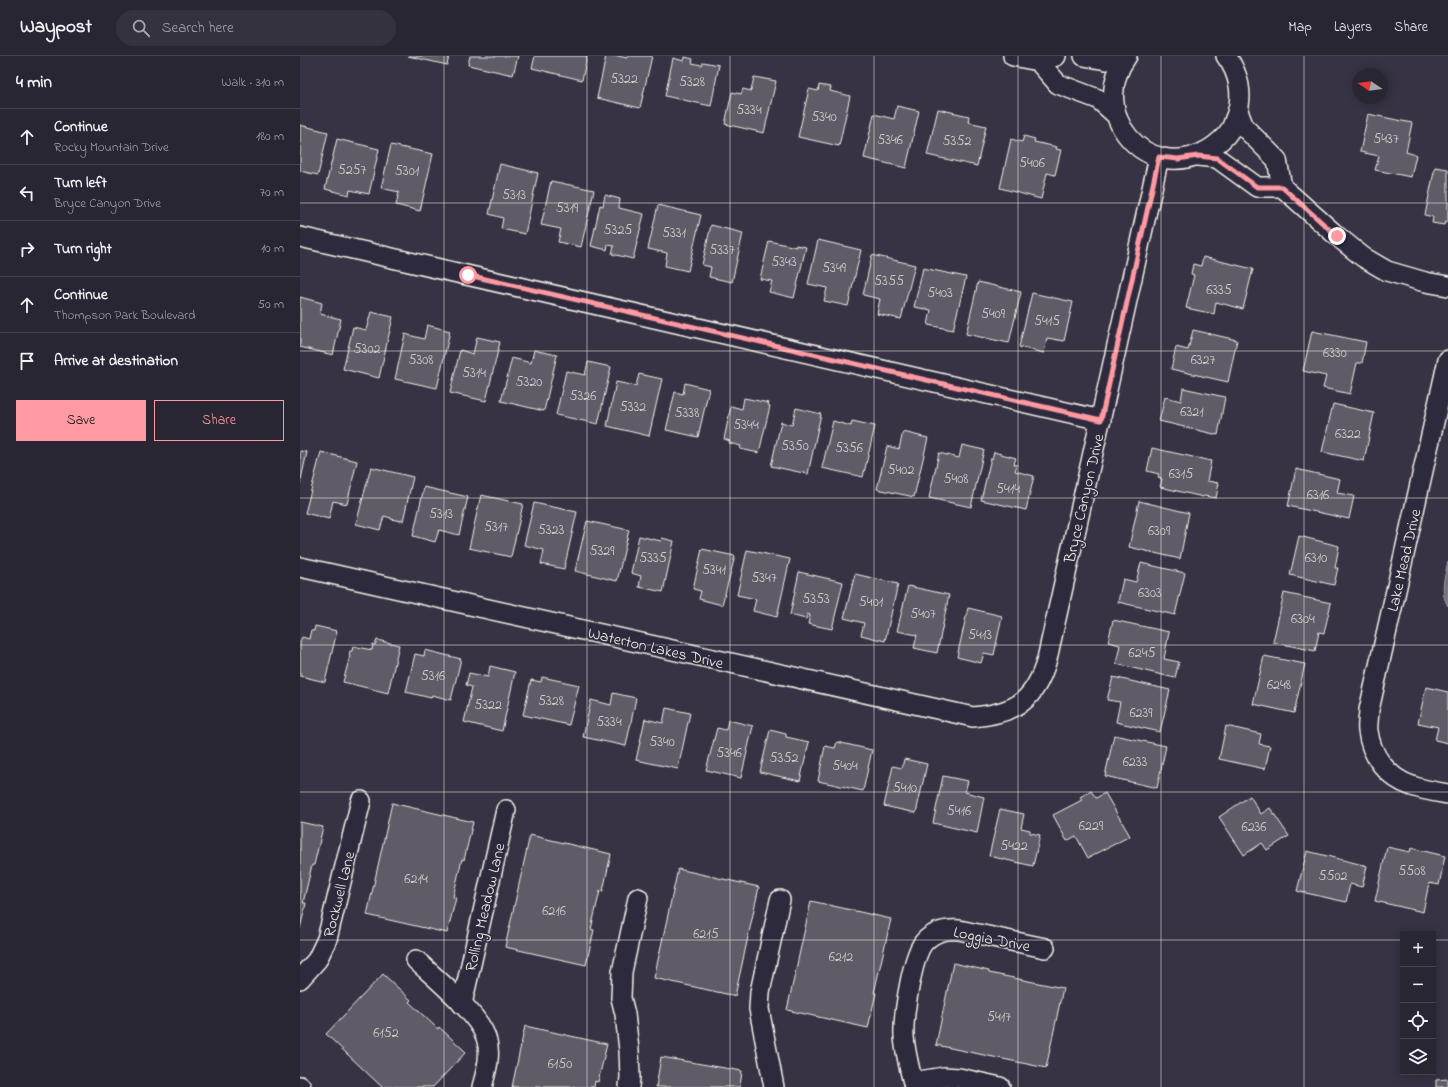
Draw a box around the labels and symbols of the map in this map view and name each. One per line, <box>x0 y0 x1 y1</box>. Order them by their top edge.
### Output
north arrow <box>1352 68 1388 104</box>
house number: 5322 <box>610 69 638 90</box>
house number: 5328 <box>679 72 705 93</box>
house number: 5334 <box>736 100 762 121</box>
house number: 5340 <box>811 107 837 128</box>
house number: 5437 <box>1373 129 1399 150</box>
house number: 5346 <box>877 130 903 151</box>
house number: 5352 <box>943 131 971 152</box>
house number: 5406 <box>1019 153 1045 174</box>
house number: 5257 <box>338 160 367 181</box>
house number: 5301 <box>395 161 420 182</box>
house number: 5313 <box>502 185 526 206</box>
house number: 5319 <box>556 198 579 219</box>
house number: 5325 <box>604 220 632 241</box>
house number: 5331 <box>662 223 687 244</box>
route end <box>1328 227 1346 245</box>
house number: 5337 <box>709 240 735 261</box>
house number: 5343 <box>771 252 797 273</box>
house number: 5349 <box>822 258 847 279</box>
route start <box>459 266 477 284</box>
house number: 5355 <box>874 271 904 292</box>
house number: 6335 <box>1206 280 1232 301</box>
house number: 5403 <box>927 283 953 304</box>
house number: 5409 <box>981 304 1006 325</box>
house number: 5415 <box>1034 311 1060 332</box>
house number: 5302 <box>354 339 380 360</box>
house number: 6330 <box>1323 343 1347 364</box>
house number: 5308 <box>408 350 434 371</box>
house number: 6327 <box>1191 350 1216 371</box>
house number: 5314 <box>462 363 486 384</box>
house number: 5320 <box>516 372 542 393</box>
house number: 5326 <box>570 386 596 407</box>
house number: 5332 <box>620 397 646 418</box>
house number: 6321 <box>1180 402 1204 423</box>
house number: 5338 <box>675 403 699 424</box>
house number: 5344 <box>733 415 759 436</box>
house number: 6322 <box>1335 424 1361 445</box>
street label: Bryce Canyon Drive <box>1058 431 1112 566</box>
house number: 5350 <box>781 436 809 457</box>
house number: 5356 <box>835 438 863 459</box>
house number: 5402 <box>888 460 914 481</box>
house number: 6315 <box>1169 464 1193 485</box>
house number: 5408 <box>943 469 969 490</box>
house number: 5414 <box>996 479 1020 500</box>
house number: 6316 <box>1307 485 1329 506</box>
house number: 5313 <box>429 504 453 525</box>
street label: Lake Mead Drive <box>1381 506 1429 614</box>
house number: 5317 <box>484 517 508 538</box>
house number: 5323 <box>538 520 564 541</box>
house number: 6309 <box>1148 521 1171 542</box>
house number: 5329 <box>590 541 615 562</box>
house number: 5335 <box>639 548 667 569</box>
house number: 6310 <box>1305 548 1327 569</box>
house number: 5341 <box>702 560 727 581</box>
house number: 5347 <box>751 568 777 589</box>
house number: 6303 <box>1138 583 1162 604</box>
house number: 5353 <box>802 589 830 610</box>
house number: 5401 <box>859 592 884 613</box>
house number: 5407 <box>910 604 936 625</box>
house number: 6304 <box>1291 609 1315 630</box>
street label: Waterton Lakes Drive <box>585 622 726 676</box>
house number: 5413 <box>968 625 992 646</box>
house number: 6245 <box>1129 643 1155 664</box>
house number: 5316 <box>421 666 445 687</box>
house number: 6248 <box>1267 675 1291 696</box>
house number: 5328 <box>538 691 564 712</box>
house number: 5322 <box>474 695 502 716</box>
house number: 6239 <box>1129 703 1153 724</box>
house number: 5334 <box>596 712 622 733</box>
house number: 5340 <box>649 732 675 753</box>
house number: 5346 <box>716 743 742 764</box>
house number: 5352 <box>770 748 798 769</box>
house number: 6233 <box>1123 752 1148 773</box>
house number: 5404 <box>832 756 858 777</box>
house number: 5410 <box>893 778 917 799</box>
house number: 5416 <box>947 801 971 822</box>
house number: 6229 <box>1079 816 1104 837</box>
house number: 6236 <box>1241 817 1267 838</box>
house number: 5422 <box>1000 836 1028 857</box>
street label: Rolling Meadow Lane <box>460 840 513 974</box>
street label: Rockwell Lane <box>318 848 362 940</box>
house number: 5508 <box>1398 861 1426 882</box>
house number: 5502 <box>1318 866 1348 887</box>
house number: 6214 <box>404 869 428 890</box>
house number: 6216 <box>542 901 566 922</box>
street label: Loggia Drive <box>951 921 1033 959</box>
house number: 6215 <box>693 924 719 945</box>
house number: 6212 <box>829 947 853 968</box>
house number: 5417 <box>987 1007 1011 1028</box>
house number: 6152 <box>373 1023 399 1044</box>
house number: 6150 <box>548 1054 572 1075</box>

